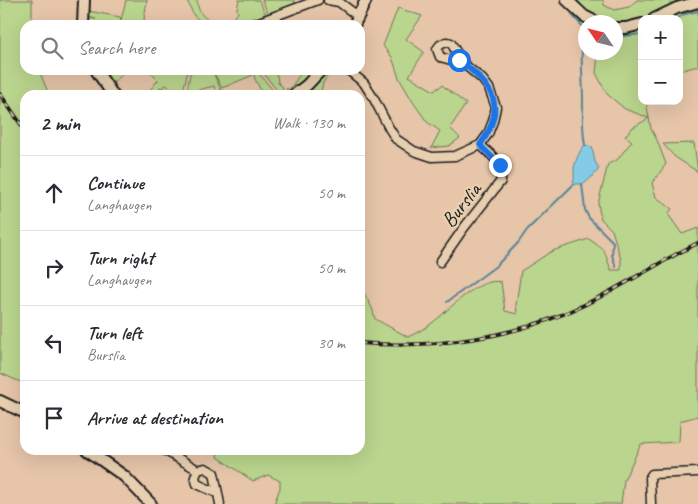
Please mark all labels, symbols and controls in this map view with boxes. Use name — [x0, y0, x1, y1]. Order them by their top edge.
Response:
north arrow — [578, 15, 623, 60]
map controls — [638, 15, 683, 105]
button: + — [638, 15, 683, 60]
search box — [20, 20, 365, 75]
icon: search — [38, 34, 66, 62]
text: Search here — [78, 36, 155, 60]
route start — [448, 49, 471, 72]
button: − — [638, 60, 683, 105]
text: 2 min — [40, 110, 80, 136]
text: Walk · 130 m — [273, 113, 345, 133]
route end — [489, 154, 512, 177]
text: Continue — [87, 171, 144, 195]
street label: Burslia — [436, 176, 488, 233]
icon: ahead — [40, 179, 68, 207]
text: 50 m — [318, 183, 345, 203]
text: Langhaugen — [87, 195, 151, 215]
text: Turn right — [87, 246, 154, 270]
icon: right — [40, 254, 68, 282]
text: 50 m — [318, 258, 345, 278]
text: Langhaugen — [87, 270, 151, 290]
text: Turn left — [87, 321, 142, 345]
icon: left — [40, 329, 68, 357]
text: 30 m — [318, 333, 345, 353]
text: Burslia — [87, 345, 125, 365]
icon: arrive — [40, 404, 68, 432]
text: Arrive at destination — [87, 406, 223, 430]

